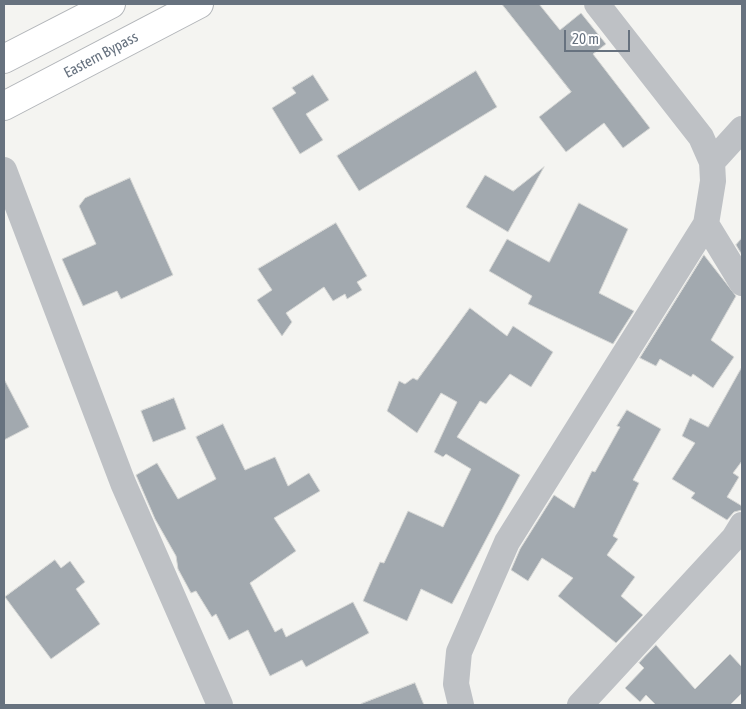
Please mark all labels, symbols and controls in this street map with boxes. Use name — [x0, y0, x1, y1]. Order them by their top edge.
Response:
scale bar — [566, 20, 632, 52]
street label: Eastern Bypass — [61, 28, 141, 82]
text: 20 m — [572, 30, 599, 47]

